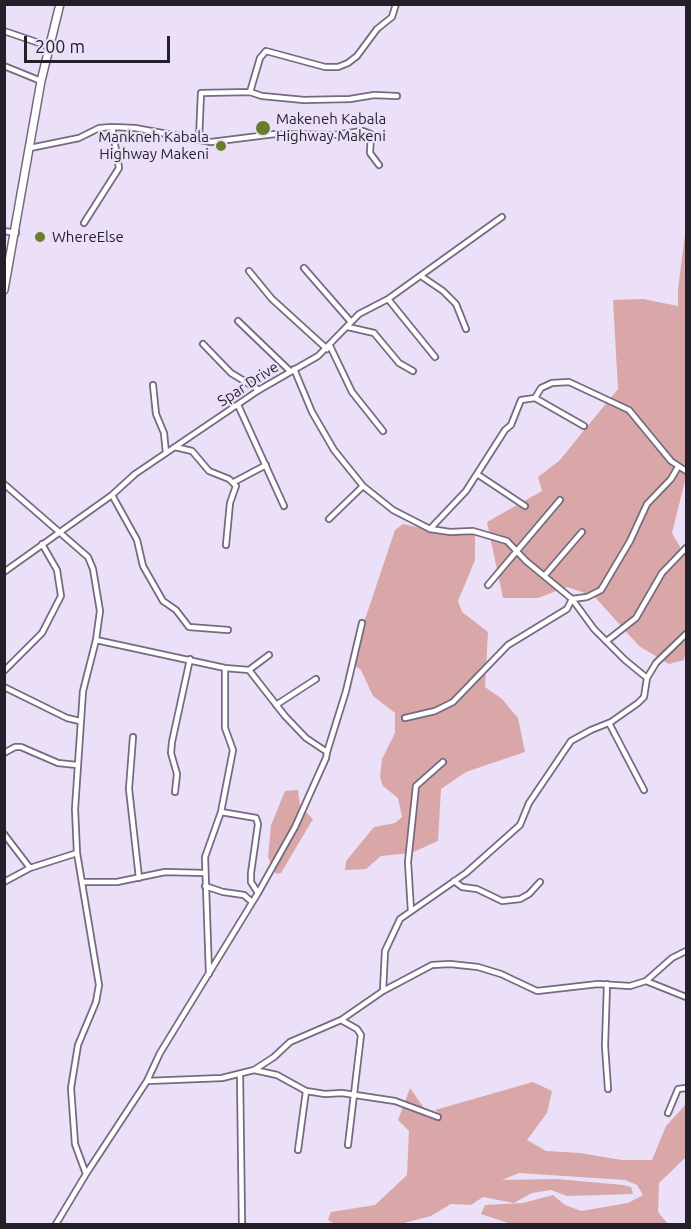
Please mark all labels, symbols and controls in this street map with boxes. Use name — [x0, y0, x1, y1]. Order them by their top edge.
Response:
scale bar — [27, 24, 172, 62]
text: 200 m — [35, 36, 85, 56]
place label: Makeneh Kabala Highway Makeni — [276, 110, 386, 145]
marker: Makeneh Kabala Highway Makeni — [254, 119, 272, 137]
place label: Mankneh Kabala Highway Makeni — [98, 128, 209, 163]
marker: Mankneh Kabala Highway Makeni — [214, 139, 228, 153]
place label: WhereElse — [52, 228, 124, 246]
marker: WhereElse — [33, 230, 47, 244]
street label: Spar Drive — [214, 358, 282, 410]

